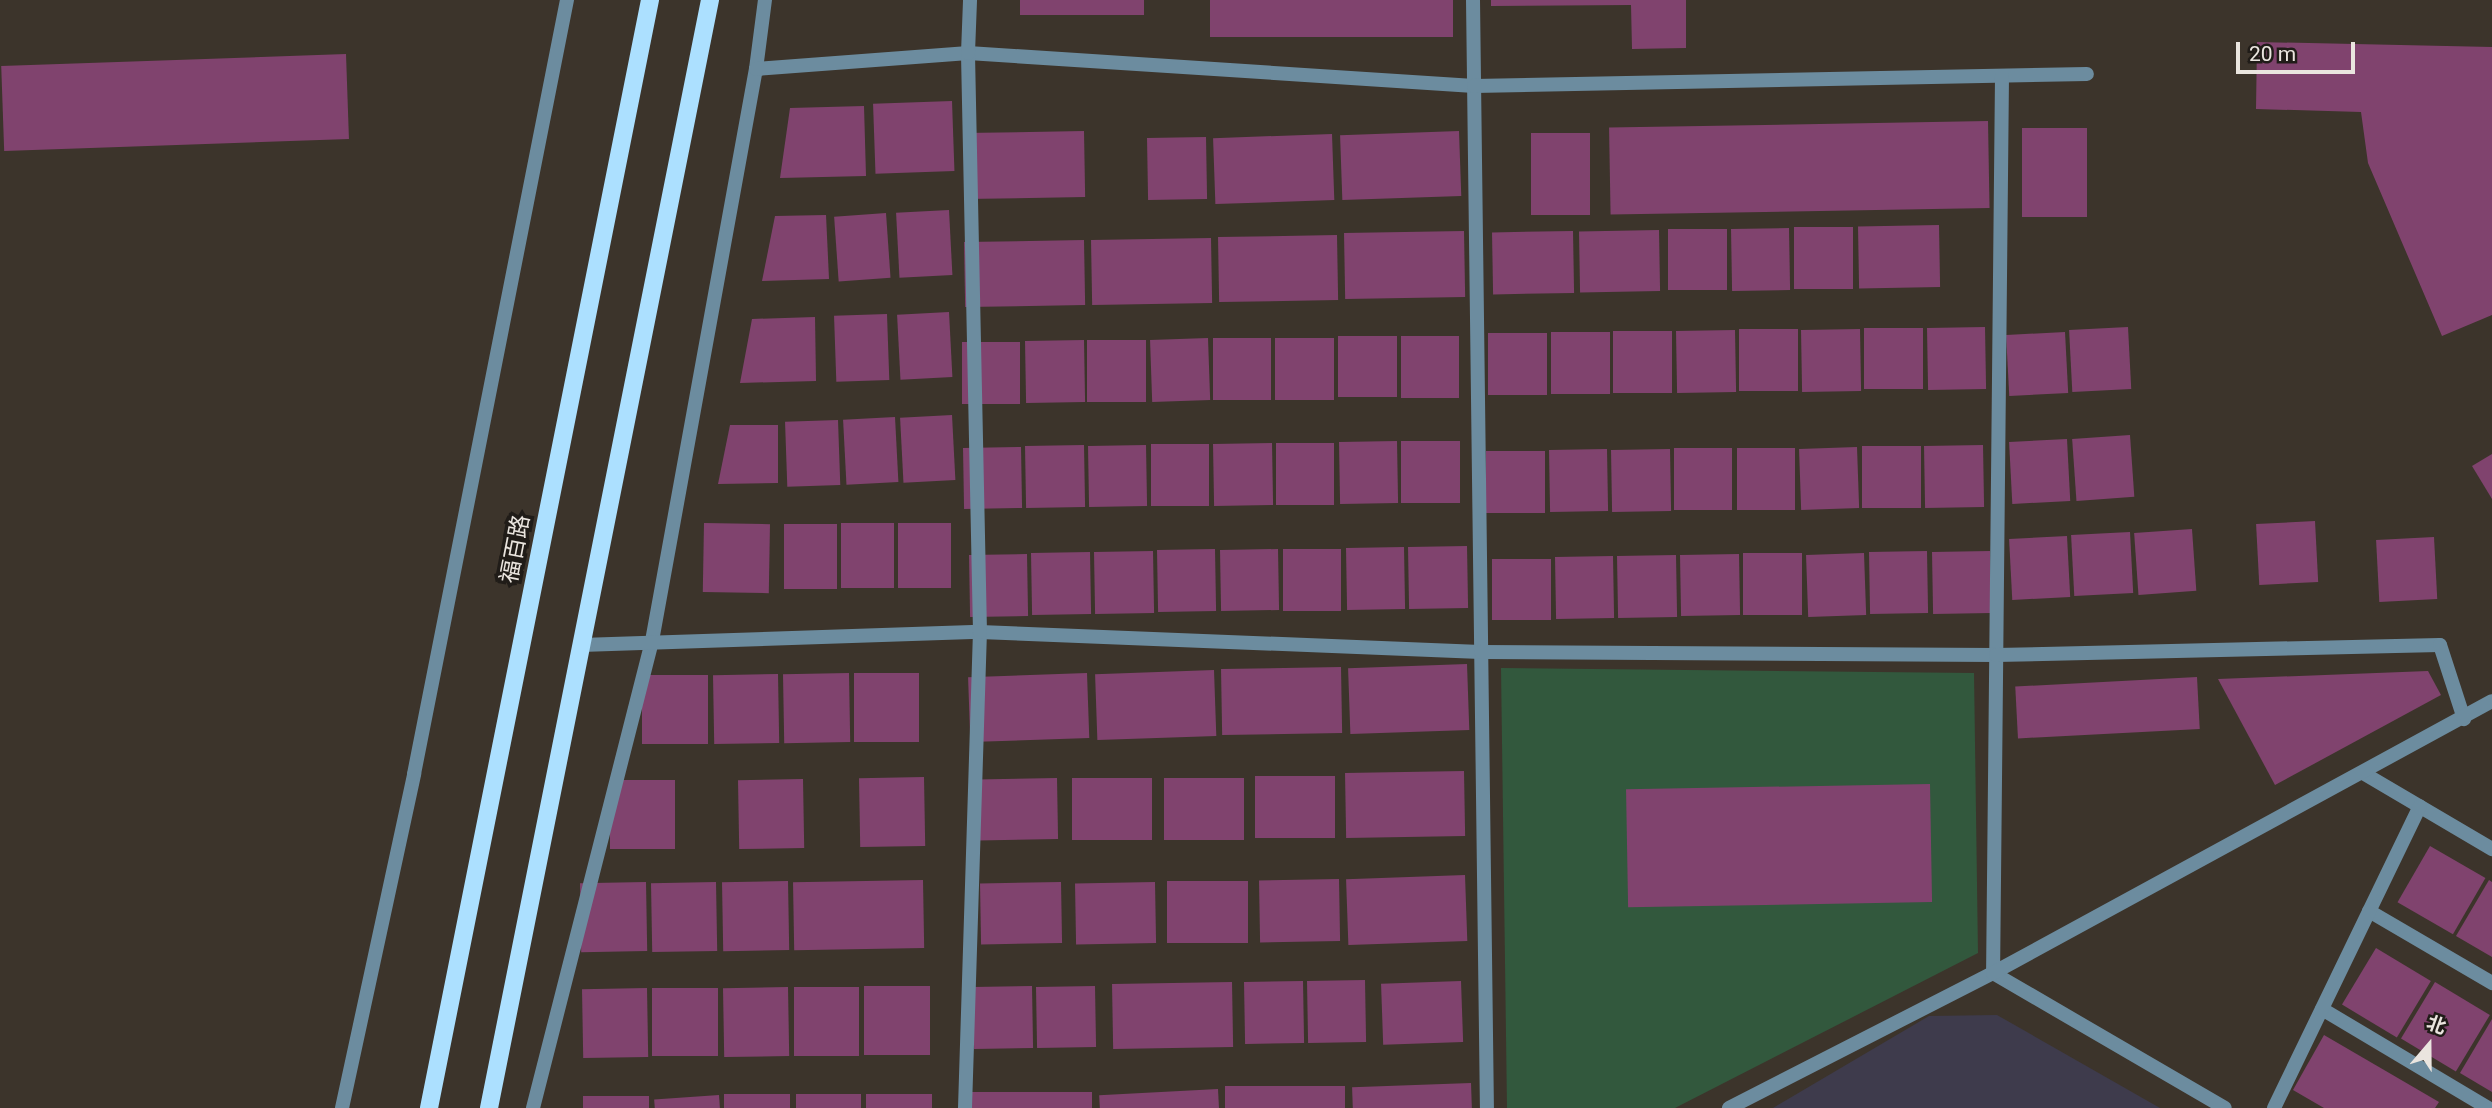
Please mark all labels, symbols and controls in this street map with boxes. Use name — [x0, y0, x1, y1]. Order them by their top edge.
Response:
scale bar — [2240, 28, 2359, 72]
text: 20 m — [2249, 42, 2296, 66]
street label: 福百路 — [496, 513, 536, 585]
north arrow — [2394, 1010, 2464, 1080]
text: 北 — [2423, 1011, 2449, 1039]

